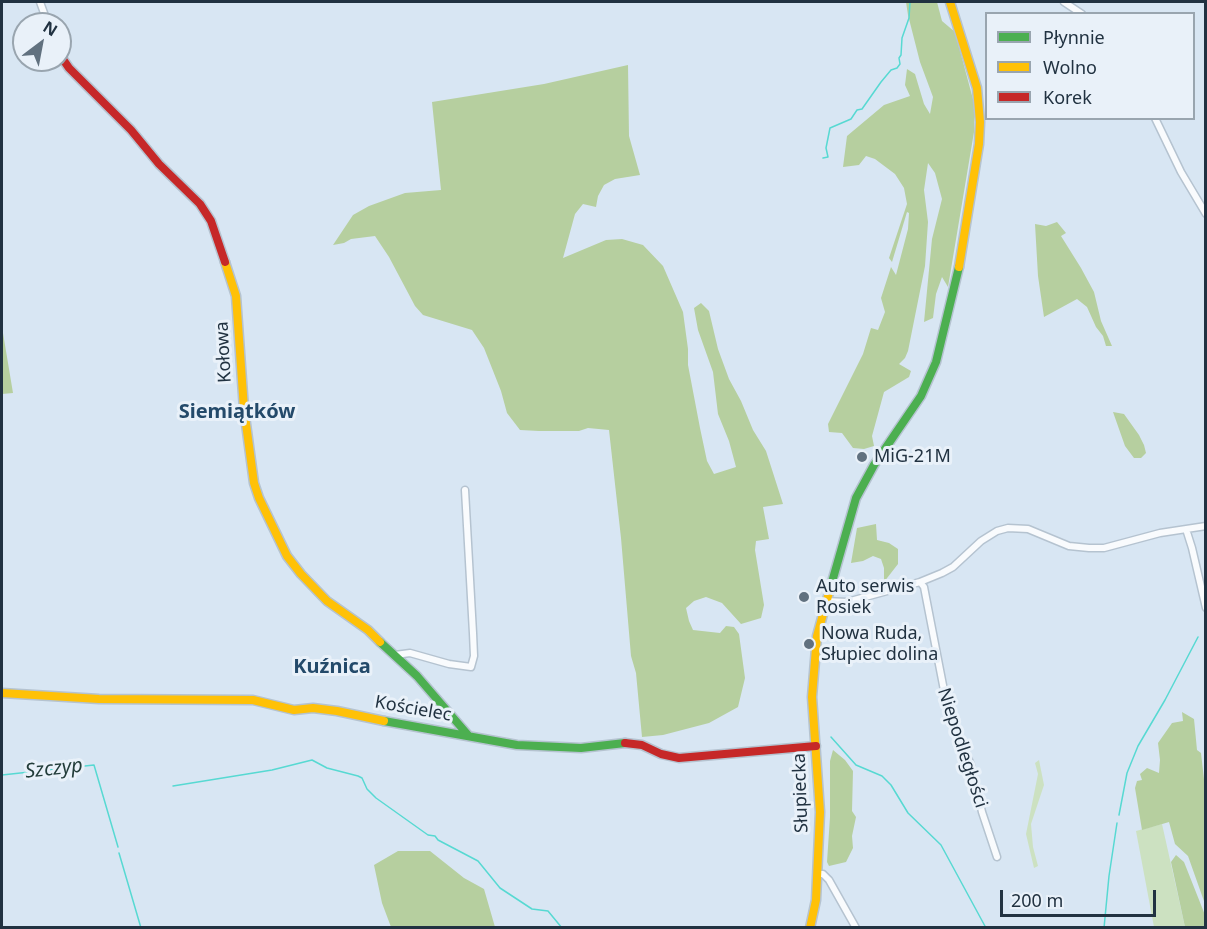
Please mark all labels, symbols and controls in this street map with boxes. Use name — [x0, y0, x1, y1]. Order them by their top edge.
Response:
north arrow — [12, 12, 72, 72]
legend — [985, 12, 1195, 120]
text: N — [39, 16, 62, 41]
text: Płynnie — [1043, 25, 1105, 49]
text: Wolno — [1043, 55, 1097, 79]
text: Korek — [1043, 85, 1092, 109]
street label: Kołowa — [212, 321, 236, 383]
district label: Siemiątków — [179, 400, 295, 424]
place label: MiG-21M — [874, 446, 951, 468]
marker: MiG-21M — [855, 450, 869, 464]
place label: Auto serwis Rosiek — [816, 576, 914, 618]
marker: Auto serwis Rosiek — [797, 590, 811, 604]
place label: Nowa Ruda, Słupiec dolina — [821, 623, 938, 666]
marker: Nowa Ruda, Słupiec dolina — [802, 637, 816, 651]
district label: Kuźnica — [293, 655, 371, 679]
street label: Niepodległości — [932, 685, 992, 811]
street label: Kościelec — [373, 692, 453, 726]
street label: Słupiecka — [789, 753, 813, 833]
water label: Szczyp — [24, 754, 84, 784]
scale bar — [1003, 878, 1159, 916]
text: 200 m — [1011, 888, 1063, 912]

